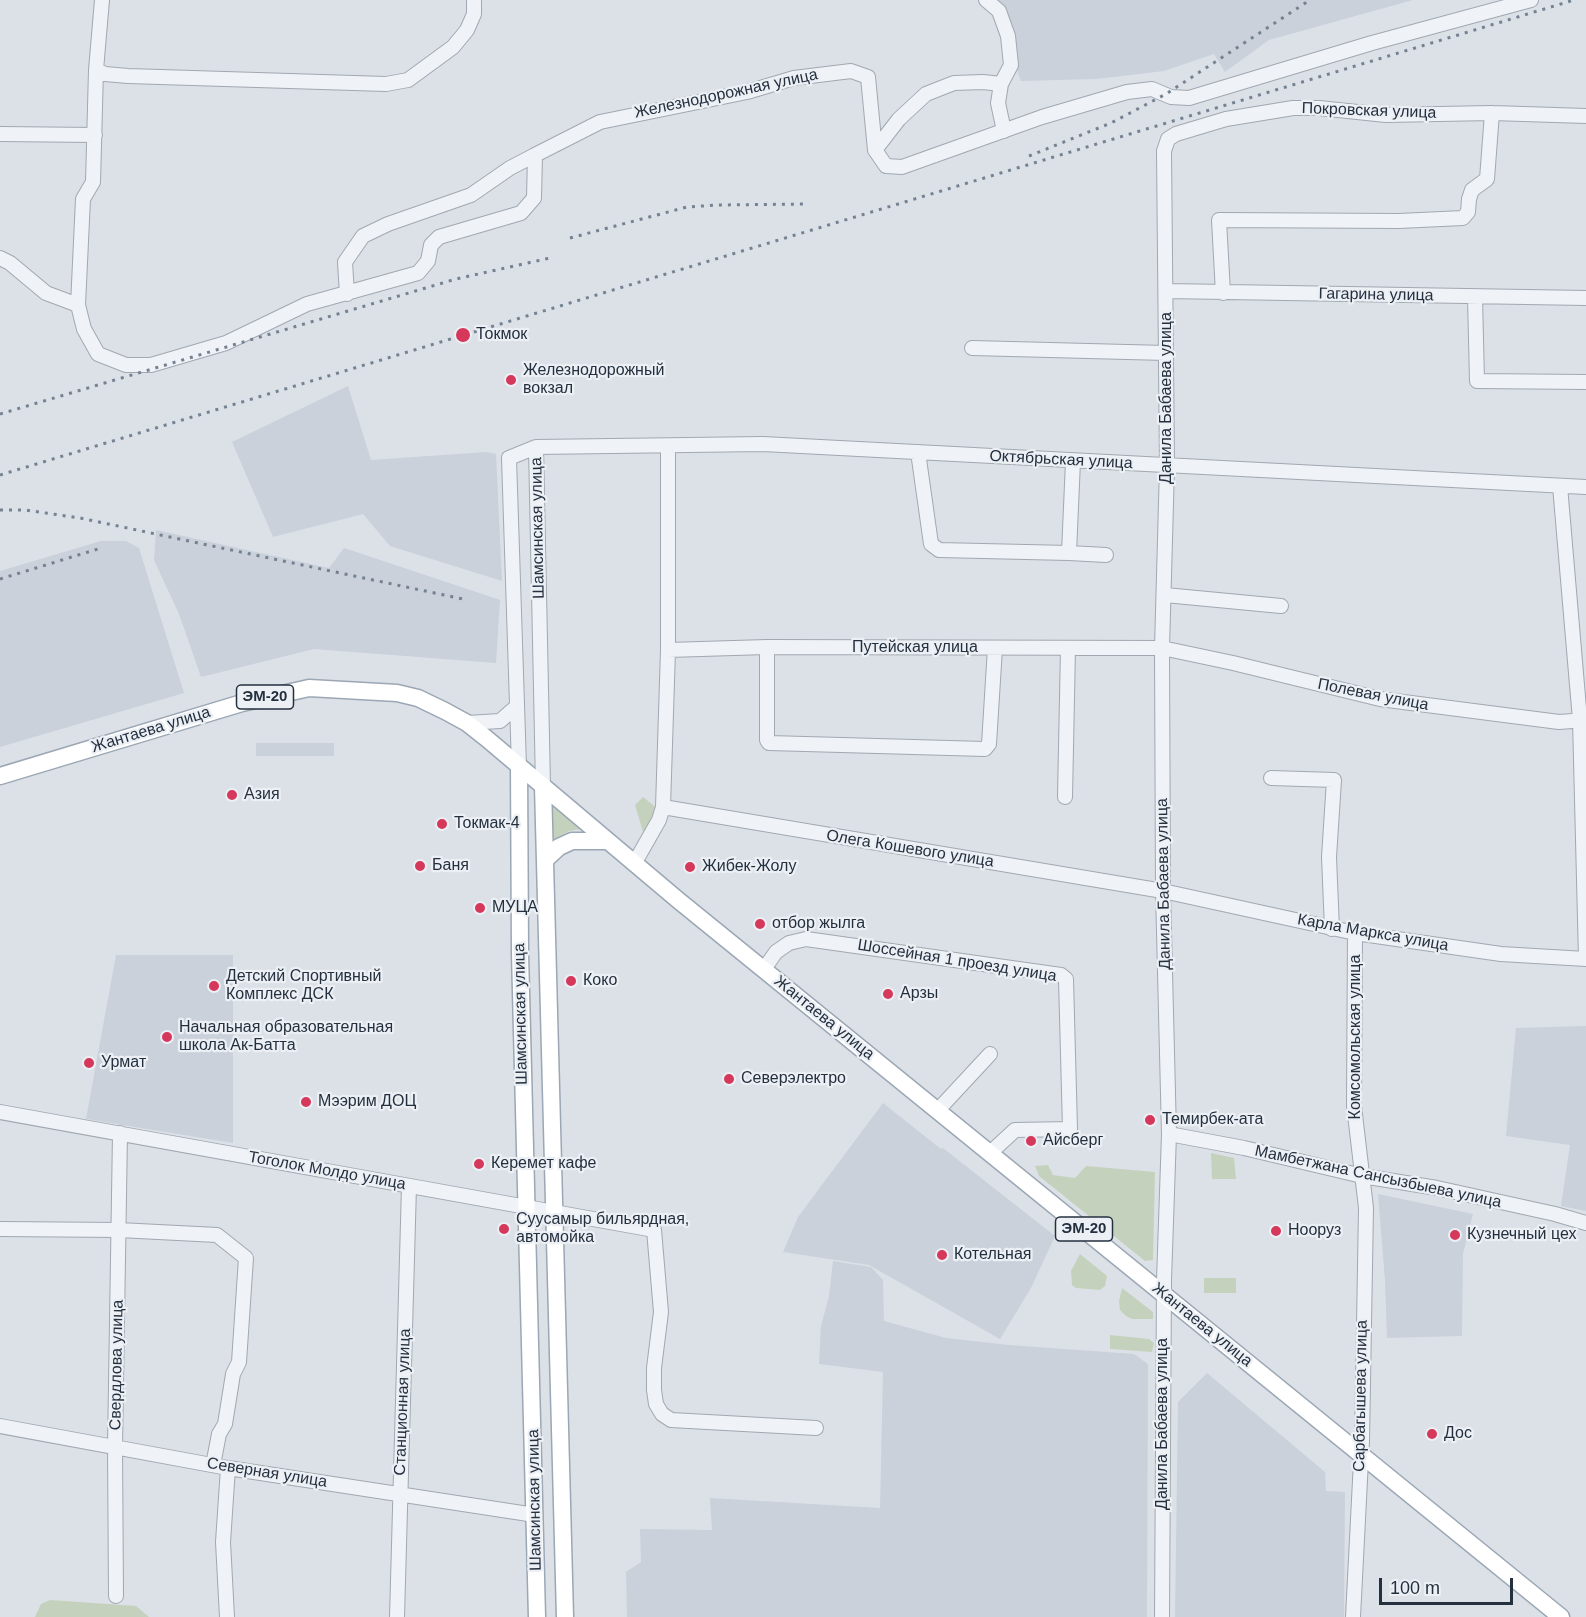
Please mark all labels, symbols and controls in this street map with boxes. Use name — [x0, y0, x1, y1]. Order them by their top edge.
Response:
street label: Железнодорожная улица — [633, 65, 819, 123]
street label: Покровская улица — [1301, 99, 1437, 123]
street label: Гагарина улица — [1318, 284, 1434, 306]
street label: Данила Бабаева улица — [1157, 312, 1177, 484]
place label: Токмок — [476, 325, 527, 345]
marker: Токмок — [454, 326, 472, 344]
place label: Железнодорожный вокзал — [523, 361, 664, 399]
marker: Железнодорожный вокзал — [504, 373, 518, 387]
street label: Октябрьская улица — [989, 447, 1133, 473]
street label: Шамсинская улица — [527, 457, 549, 599]
street label: Путейская улица — [852, 638, 978, 658]
street label: Полевая улица — [1316, 675, 1430, 715]
road number: ЭМ-20 — [236, 685, 294, 709]
street label: Жантаева улица — [89, 703, 213, 757]
place label: Азия — [244, 785, 280, 805]
marker: Азия — [225, 788, 239, 802]
street label: Данила Бабаева улица — [1153, 798, 1175, 970]
place label: Токмак-4 — [454, 814, 520, 834]
marker: Токмак-4 — [435, 817, 449, 831]
street label: Олега Кошевого улица — [825, 826, 995, 872]
place label: Баня — [432, 856, 469, 876]
place label: Жибек-Жолу — [702, 857, 796, 877]
marker: Баня — [413, 859, 427, 873]
marker: Жибек-Жолу — [683, 860, 697, 874]
place label: МУЦА — [492, 898, 538, 918]
marker: МУЦА — [473, 901, 487, 915]
street label: Карла Маркса улица — [1296, 910, 1450, 956]
place label: отбор жылга — [772, 914, 865, 934]
marker: отбор жылга — [753, 917, 767, 931]
street label: Шоссейная 1 проезд улица — [856, 936, 1058, 986]
street label: Шамсинская улица — [510, 943, 532, 1085]
street label: Комсомольская улица — [1346, 955, 1366, 1119]
place label: Детский Спортивный Комплекс ДСК — [226, 967, 381, 1005]
place label: Коко — [583, 971, 617, 991]
street label: Жантаева улица — [770, 972, 878, 1064]
marker: Коко — [564, 974, 578, 988]
marker: Детский Спортивный Комплекс ДСК — [207, 979, 221, 993]
place label: Арзы — [900, 984, 938, 1004]
marker: Арзы — [881, 987, 895, 1001]
place label: Начальная образовательная школа Ак-Батта — [179, 1018, 393, 1056]
marker: Начальная образовательная школа Ак-Батта — [160, 1030, 174, 1044]
place label: Урмат — [101, 1053, 146, 1073]
marker: Урмат — [82, 1056, 96, 1070]
place label: Северэлектро — [741, 1069, 846, 1089]
marker: Северэлектро — [722, 1072, 736, 1086]
place label: Мээрим ДОЦ — [318, 1092, 416, 1112]
marker: Мээрим ДОЦ — [299, 1095, 313, 1109]
place label: Темирбек-ата — [1162, 1110, 1263, 1130]
marker: Темирбек-ата — [1143, 1113, 1157, 1127]
place label: Айсберг — [1043, 1131, 1103, 1151]
marker: Айсберг — [1024, 1134, 1038, 1148]
street label: Мамбетжана Сансызбыева улица — [1253, 1141, 1503, 1213]
street label: Тоголок Молдо улица — [247, 1148, 407, 1194]
place label: Керемет кафе — [491, 1154, 596, 1174]
marker: Керемет кафе — [472, 1157, 486, 1171]
place label: Суусамыр бильярдная, автомойка — [516, 1210, 689, 1248]
road number: ЭМ-20 — [1056, 1217, 1112, 1241]
place label: Нооруз — [1288, 1221, 1341, 1241]
marker: Суусамыр бильярдная, автомойка — [497, 1222, 511, 1236]
marker: Нооруз — [1269, 1224, 1283, 1238]
place label: Кузнечный цех — [1467, 1225, 1576, 1245]
marker: Кузнечный цех — [1448, 1228, 1462, 1242]
place label: Котельная — [954, 1245, 1031, 1265]
marker: Котельная — [935, 1248, 949, 1262]
street label: Жантаева улица — [1148, 1279, 1256, 1371]
street label: Свердлова улица — [106, 1299, 128, 1431]
street label: Сарбагышева улица — [1350, 1320, 1372, 1472]
street label: Станционная улица — [391, 1328, 415, 1476]
street label: Данила Бабаева улица — [1153, 1338, 1173, 1510]
place label: Дос — [1444, 1424, 1472, 1444]
marker: Дос — [1425, 1427, 1439, 1441]
street label: Шамсинская улица — [524, 1429, 546, 1571]
street label: Северная улица — [206, 1454, 328, 1492]
scale bar — [1382, 1566, 1516, 1604]
text: 100 m — [1390, 1578, 1440, 1598]

